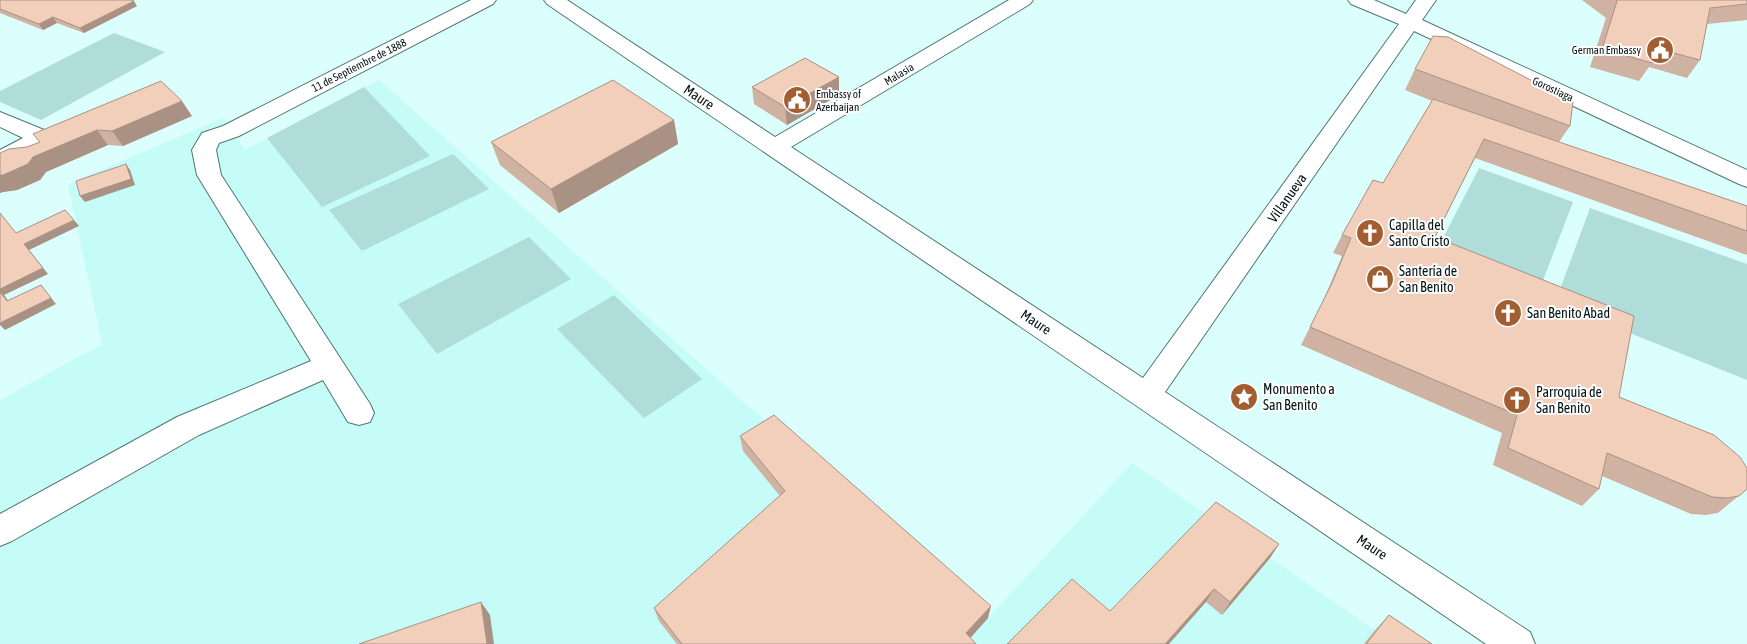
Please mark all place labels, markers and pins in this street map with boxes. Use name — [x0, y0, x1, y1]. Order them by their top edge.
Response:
public building icon: German Embassy — [1645, 35, 1675, 65]
place label: German Embassy — [1572, 44, 1641, 56]
public building icon: Embassy of Azerbaijan — [782, 85, 812, 115]
place label: Embassy of Azerbaijan — [816, 88, 861, 113]
place label: Capilla del Santo Cristo — [1389, 217, 1450, 249]
church icon: Capilla del Santo Cristo — [1355, 218, 1385, 248]
place label: Santería de San Benito — [1399, 263, 1457, 295]
shop icon: Santería de San Benito — [1365, 264, 1395, 294]
church icon: San Benito Abad — [1493, 298, 1523, 328]
place label: San Benito Abad — [1527, 305, 1610, 321]
place label: Monumento a San Benito — [1263, 381, 1335, 413]
place icon: Monumento a San Benito — [1229, 382, 1259, 412]
place label: Parroquia de San Benito — [1536, 384, 1602, 416]
church icon: Parroquia de San Benito — [1502, 385, 1532, 415]

